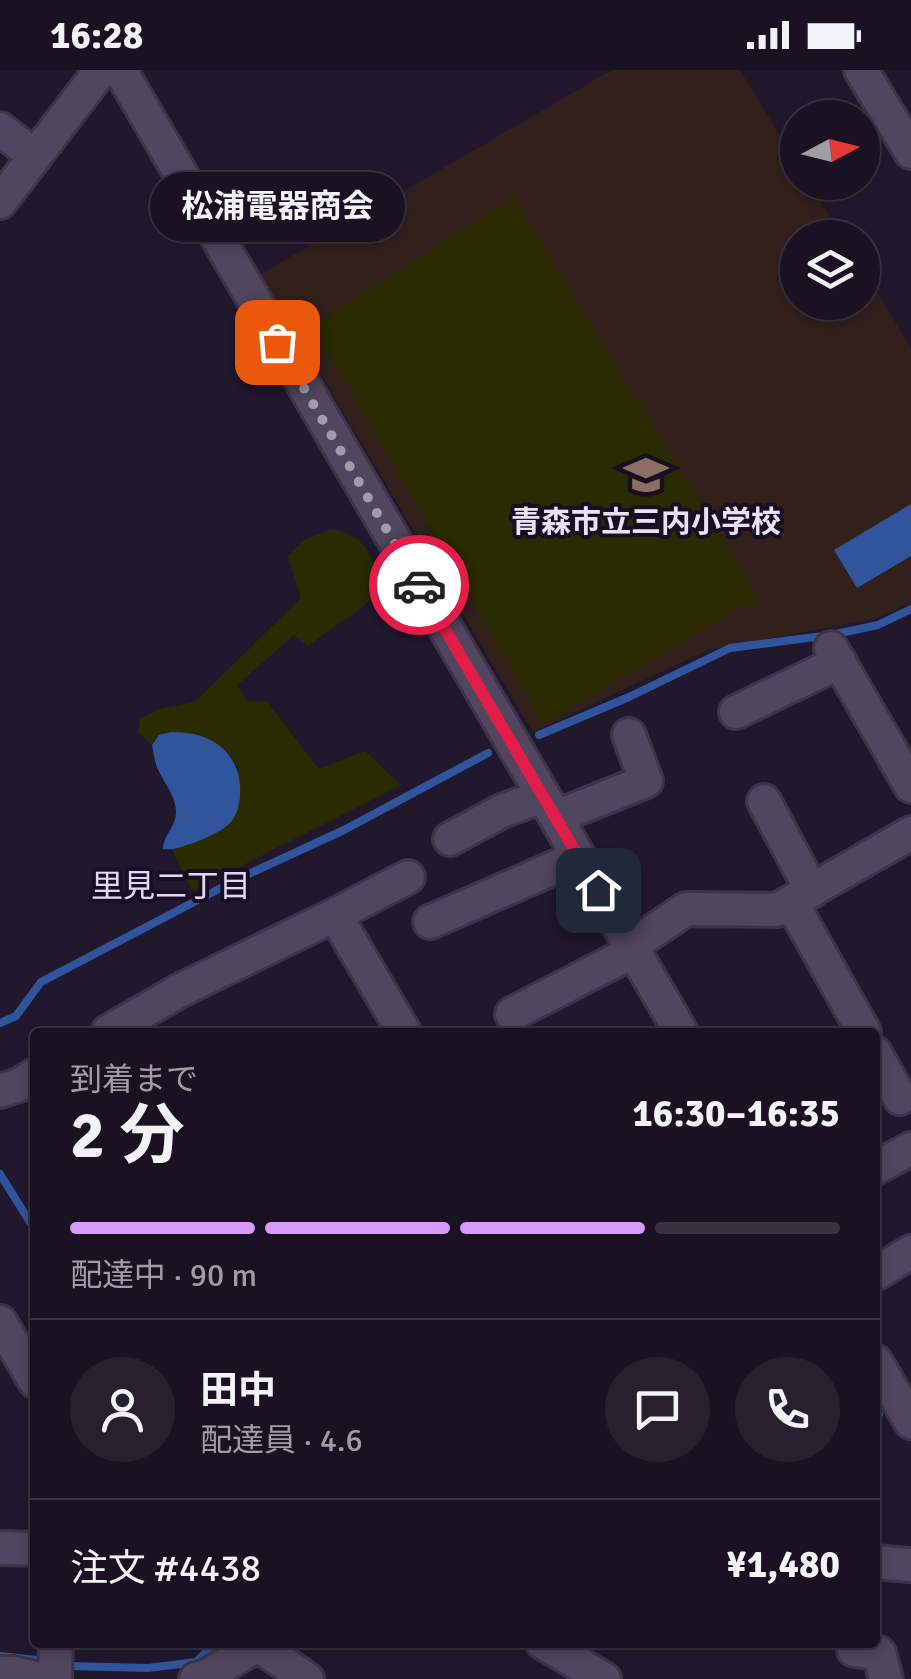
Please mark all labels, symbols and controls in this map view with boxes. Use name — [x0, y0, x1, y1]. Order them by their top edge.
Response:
text: 16:28 — [50, 12, 143, 59]
north arrow — [780, 100, 880, 200]
map controls — [780, 100, 880, 320]
callout: 松浦電器商会 — [150, 172, 404, 242]
text: 松浦電器商会 — [181, 187, 374, 226]
button: layers — [780, 220, 880, 320]
pin — [235, 300, 320, 385]
icon: bag — [250, 315, 305, 370]
school or university icon: 青森市立三内小学校 — [622, 451, 670, 499]
place label: 青森市立三内小学校 — [511, 504, 781, 541]
courier — [369, 535, 469, 635]
icon: car — [392, 558, 447, 613]
pin — [556, 848, 641, 933]
icon: home — [571, 863, 626, 918]
district label: 里見二丁目 — [91, 867, 251, 906]
text: 到着まで — [70, 1060, 198, 1099]
text: 16:30–16:35 — [632, 1090, 840, 1137]
text: 2 分 — [70, 1096, 184, 1176]
text: 配達中 · 90 m — [70, 1256, 257, 1295]
button: person — [70, 1357, 175, 1462]
button: chat — [605, 1357, 710, 1462]
button: phone — [735, 1357, 840, 1462]
text: 田中 — [200, 1367, 276, 1414]
text: 配達員 · 4.6 — [200, 1421, 363, 1460]
text: ¥1,480 — [726, 1541, 840, 1588]
text: 注文 #4438 — [70, 1545, 261, 1592]

